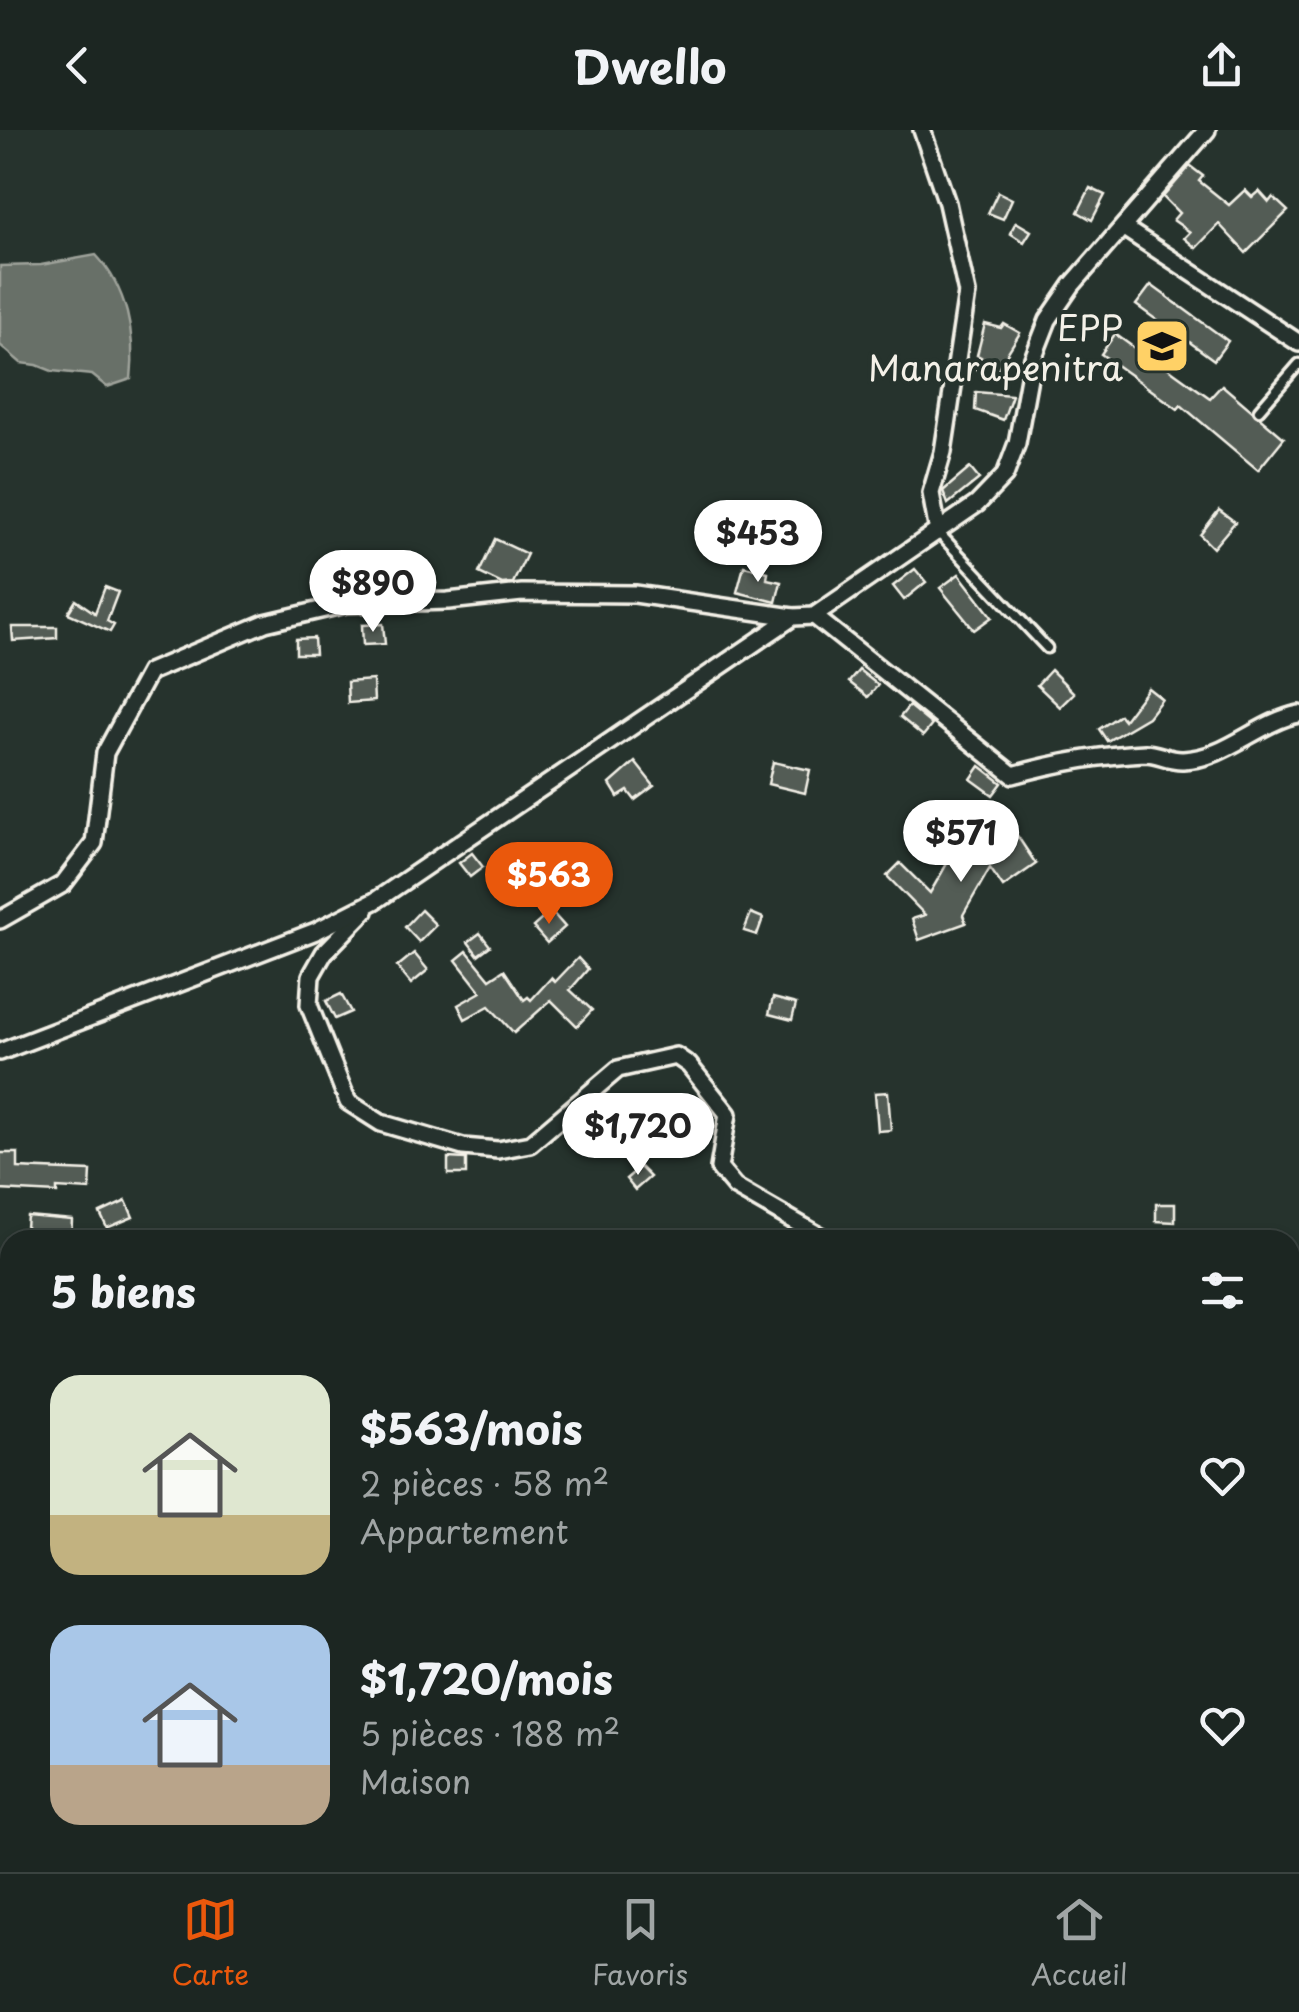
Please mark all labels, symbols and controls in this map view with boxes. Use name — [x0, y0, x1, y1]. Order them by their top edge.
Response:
text: Dwello — [573, 31, 726, 99]
icon: back — [50, 38, 105, 93]
icon: share — [1194, 38, 1249, 93]
place label: EPP Manarapenitra — [868, 300, 1124, 393]
school or university icon: EPP Manarapenitra — [1132, 316, 1192, 376]
pin: $453 — [699, 500, 817, 585]
text: $453 — [716, 508, 800, 556]
pin: $890 — [314, 550, 432, 635]
text: $890 — [331, 558, 415, 606]
pin: $571 — [902, 800, 1020, 885]
text: $571 — [925, 808, 997, 856]
pin: $563 — [490, 842, 608, 927]
text: $563 — [507, 850, 591, 898]
pin: $1,720 — [557, 1093, 719, 1178]
text: $1,720 — [584, 1101, 692, 1149]
text: 5 biens — [50, 1259, 196, 1322]
icon: filters — [1195, 1263, 1250, 1318]
text: $563/mois — [360, 1396, 583, 1459]
icon: home — [130, 1415, 250, 1535]
icon: heart — [1195, 1448, 1250, 1503]
text: 2 pièces · 58 m² — [360, 1459, 609, 1507]
text: Appartement — [360, 1507, 569, 1555]
text: $1,720/mois — [360, 1646, 613, 1709]
icon: home — [130, 1665, 250, 1785]
icon: heart — [1195, 1698, 1250, 1753]
text: 5 pièces · 188 m² — [360, 1709, 620, 1757]
text: Maison — [360, 1757, 471, 1805]
tab: Carte — [171, 1892, 249, 1995]
tab: Favoris — [592, 1892, 688, 1995]
tab: Accueil — [1031, 1892, 1128, 1995]

